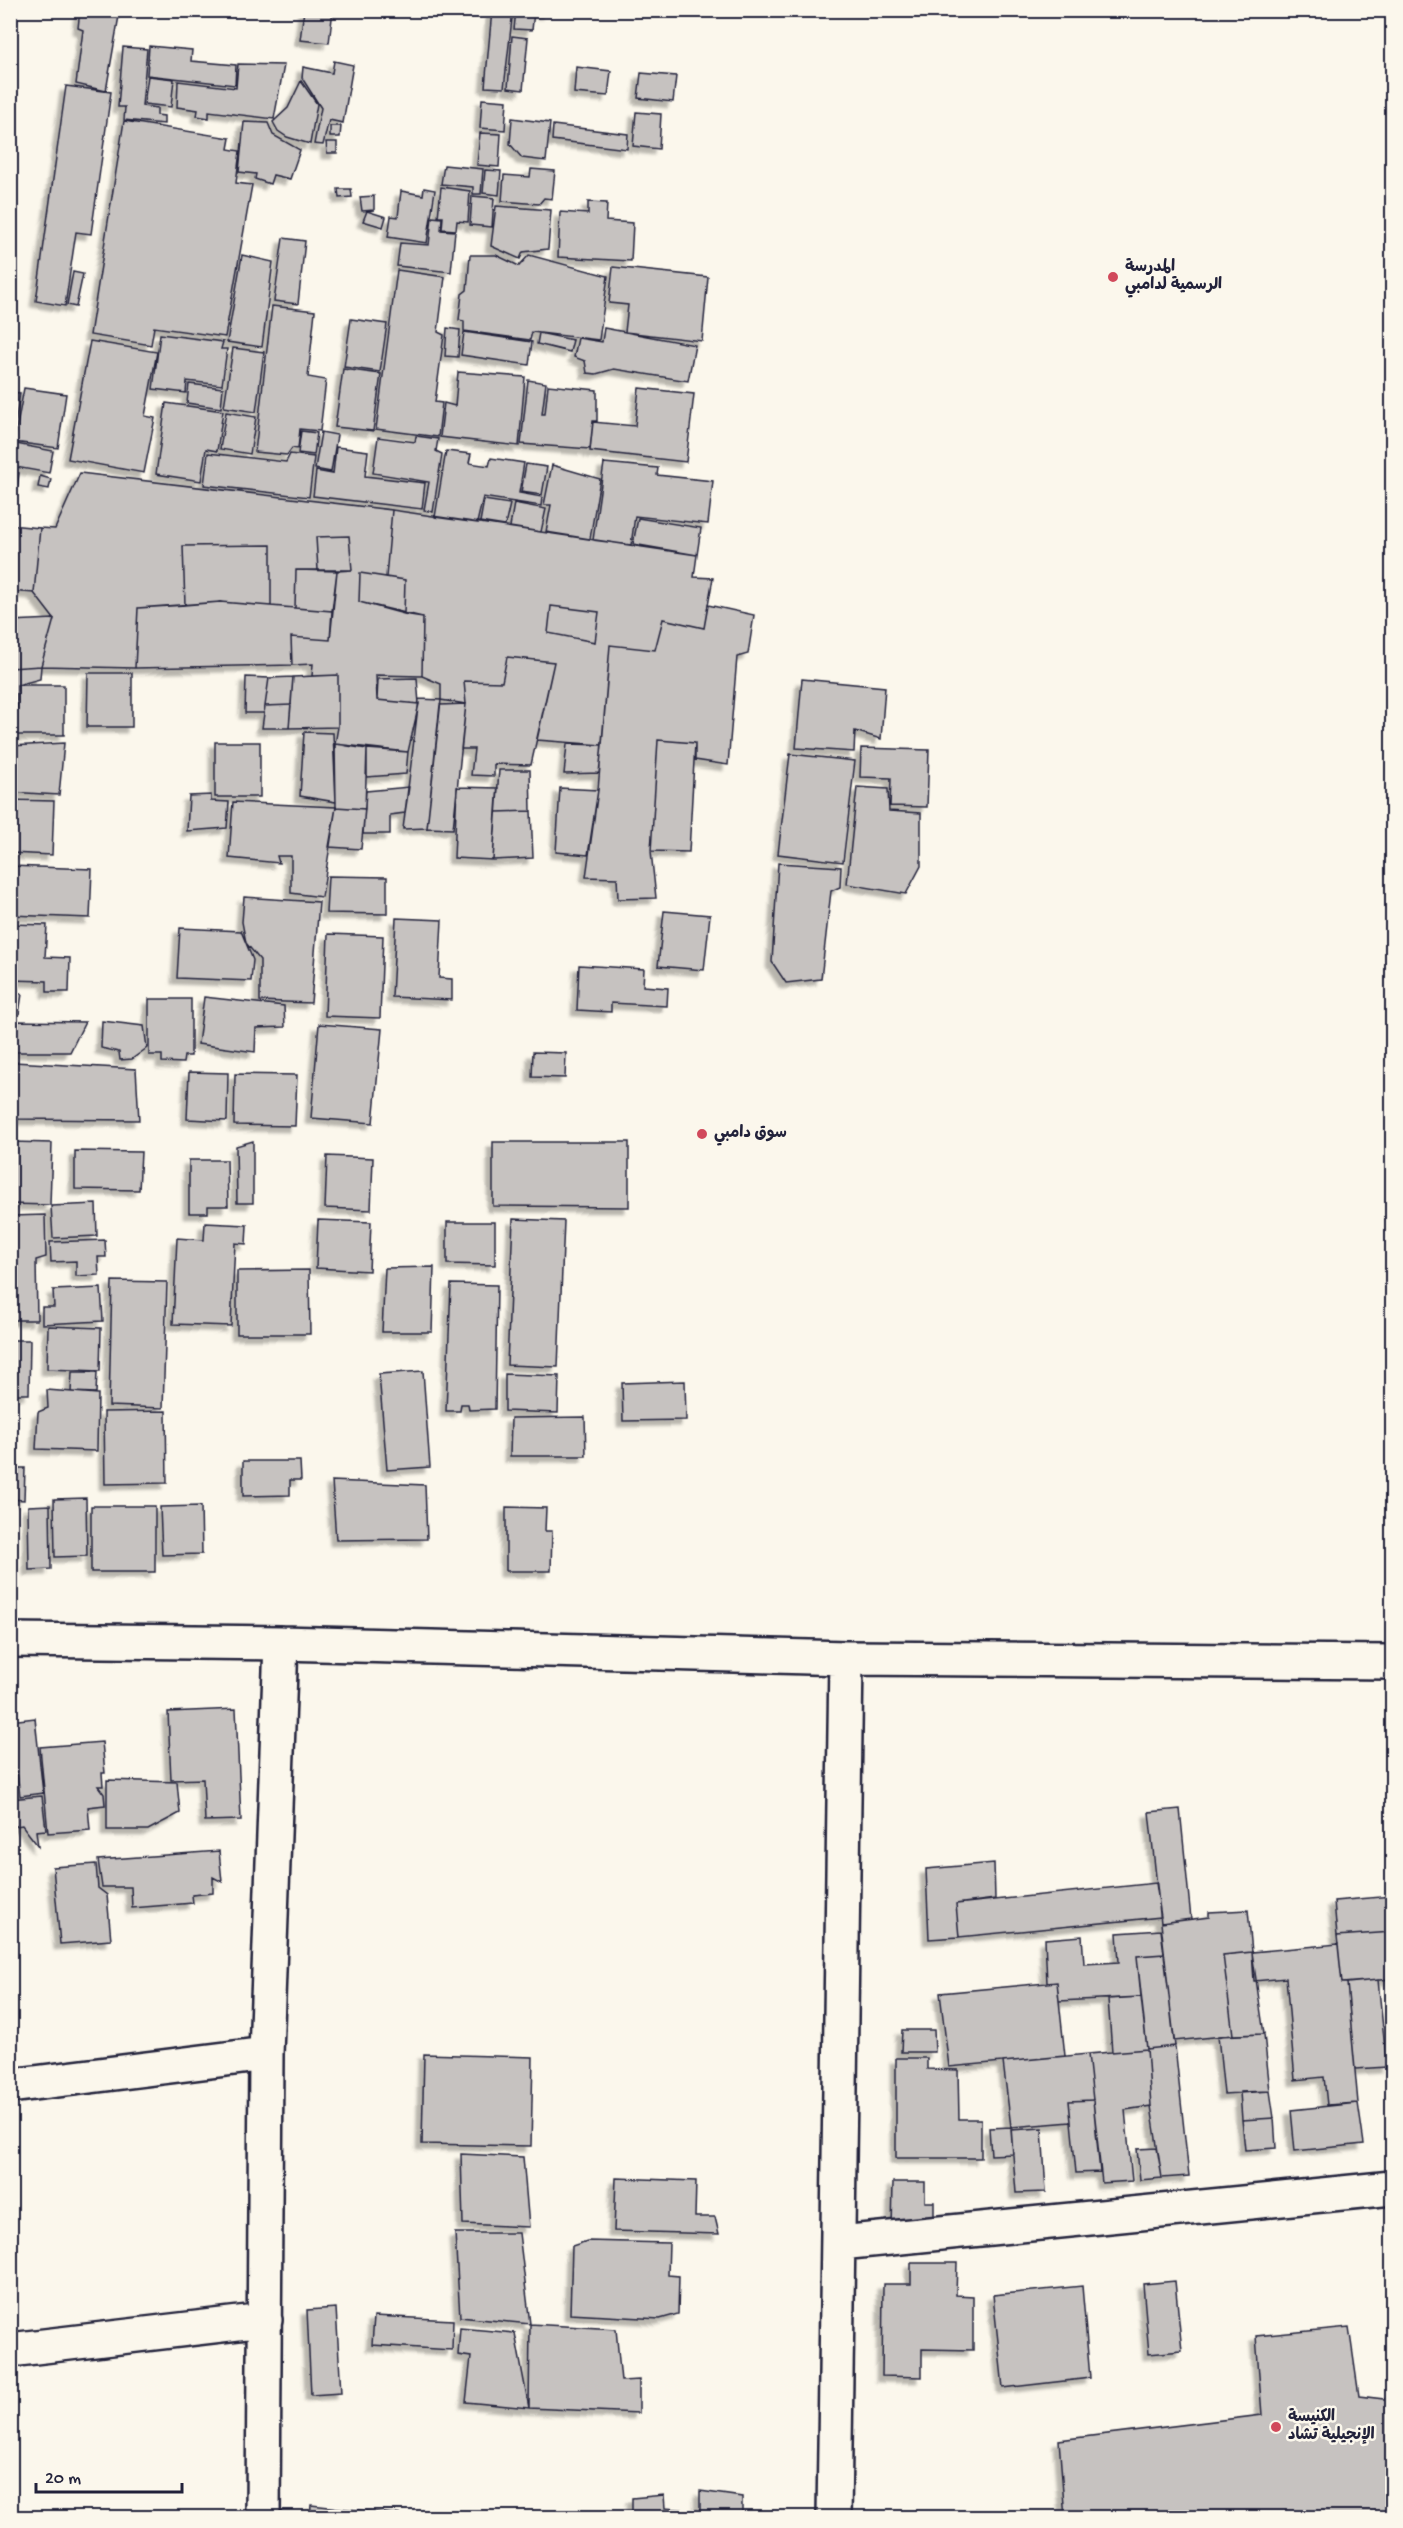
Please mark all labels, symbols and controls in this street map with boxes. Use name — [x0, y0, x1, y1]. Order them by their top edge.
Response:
place label: المدرسة الرسمية لدامبي — [1125, 258, 1222, 298]
marker: المدرسة الرسمية لدامبي — [1106, 270, 1120, 284]
place label: سوق دامبي — [714, 1124, 787, 1146]
marker: سوق دامبي — [695, 1127, 709, 1141]
place label: الكنيسة الإنجيلية تشاد — [1288, 2408, 1375, 2446]
marker: الكنيسة الإنجيلية تشاد — [1269, 2420, 1283, 2434]
scale bar — [36, 2456, 182, 2494]
text: 20 m — [45, 2469, 81, 2490]

